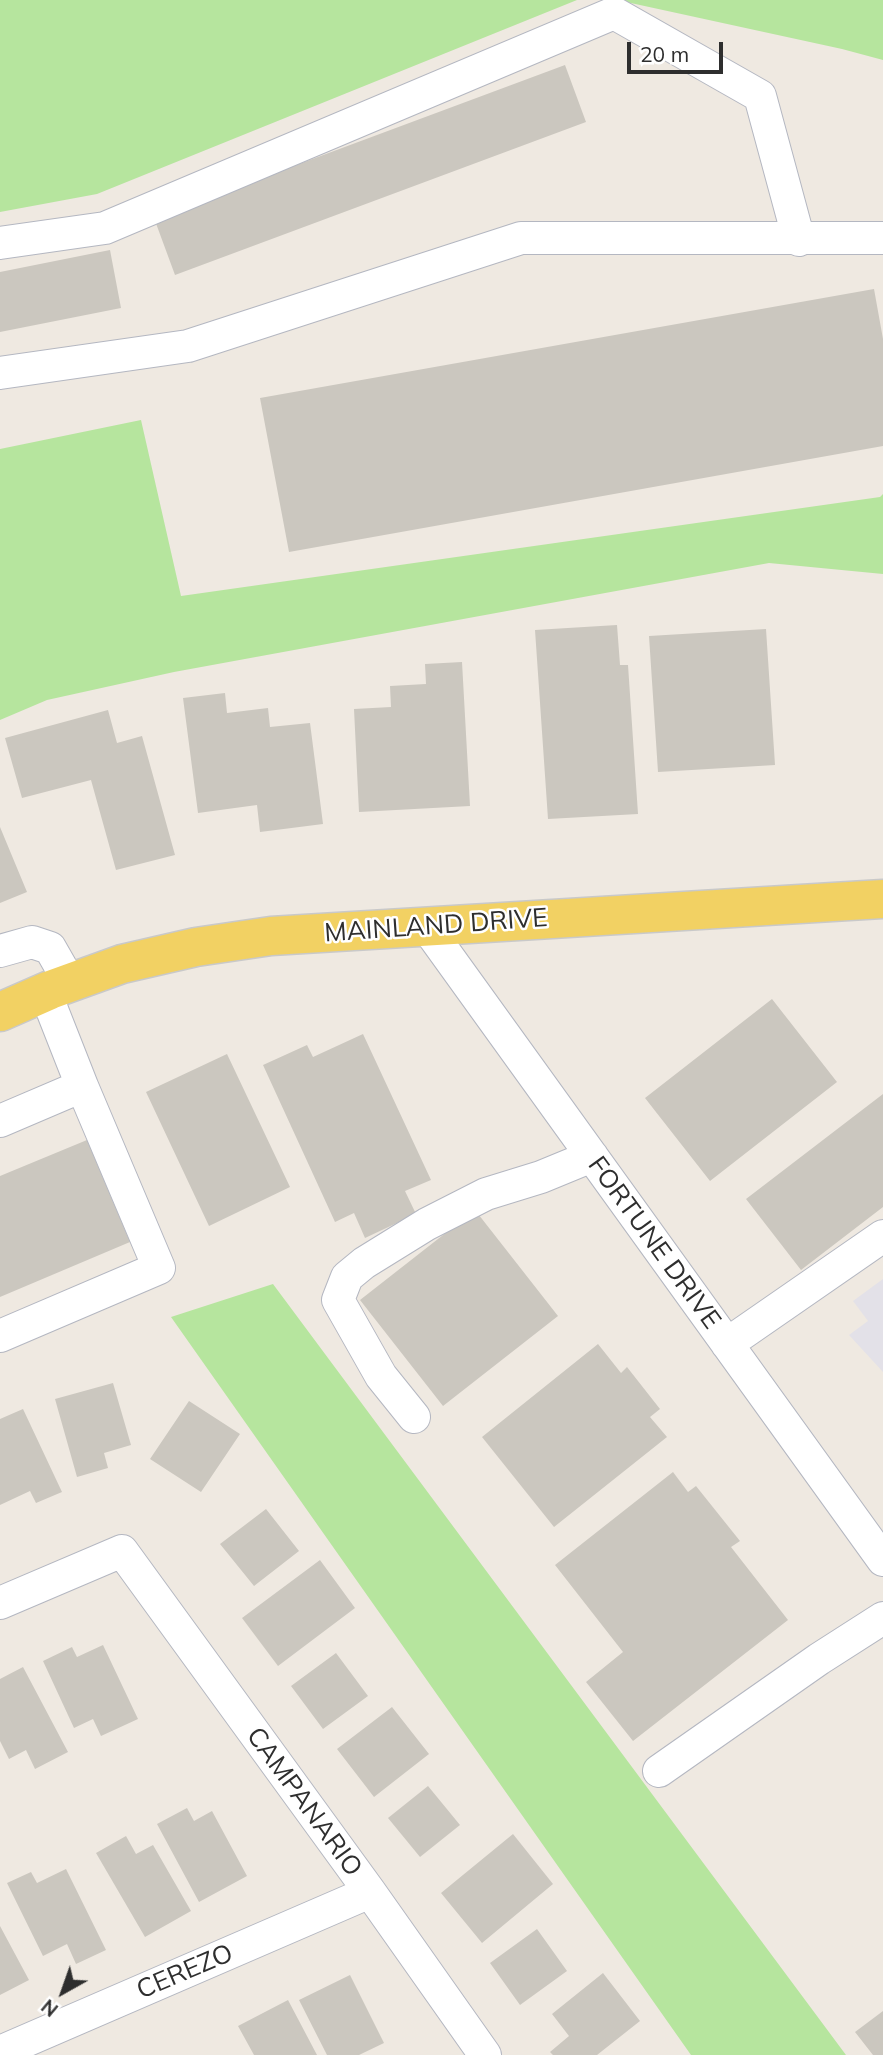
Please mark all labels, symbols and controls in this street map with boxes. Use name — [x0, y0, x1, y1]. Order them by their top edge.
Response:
scale bar — [631, 28, 727, 72]
text: 20 m — [640, 41, 689, 67]
street label: MAINLAND DRIVE — [323, 903, 549, 949]
street label: FORTUNE DRIVE — [581, 1151, 727, 1335]
street label: CAMPANARIO — [240, 1722, 368, 1882]
street label: CEREZO — [132, 1938, 238, 2006]
north arrow — [28, 1957, 98, 2027]
text: N — [36, 1994, 63, 2022]

